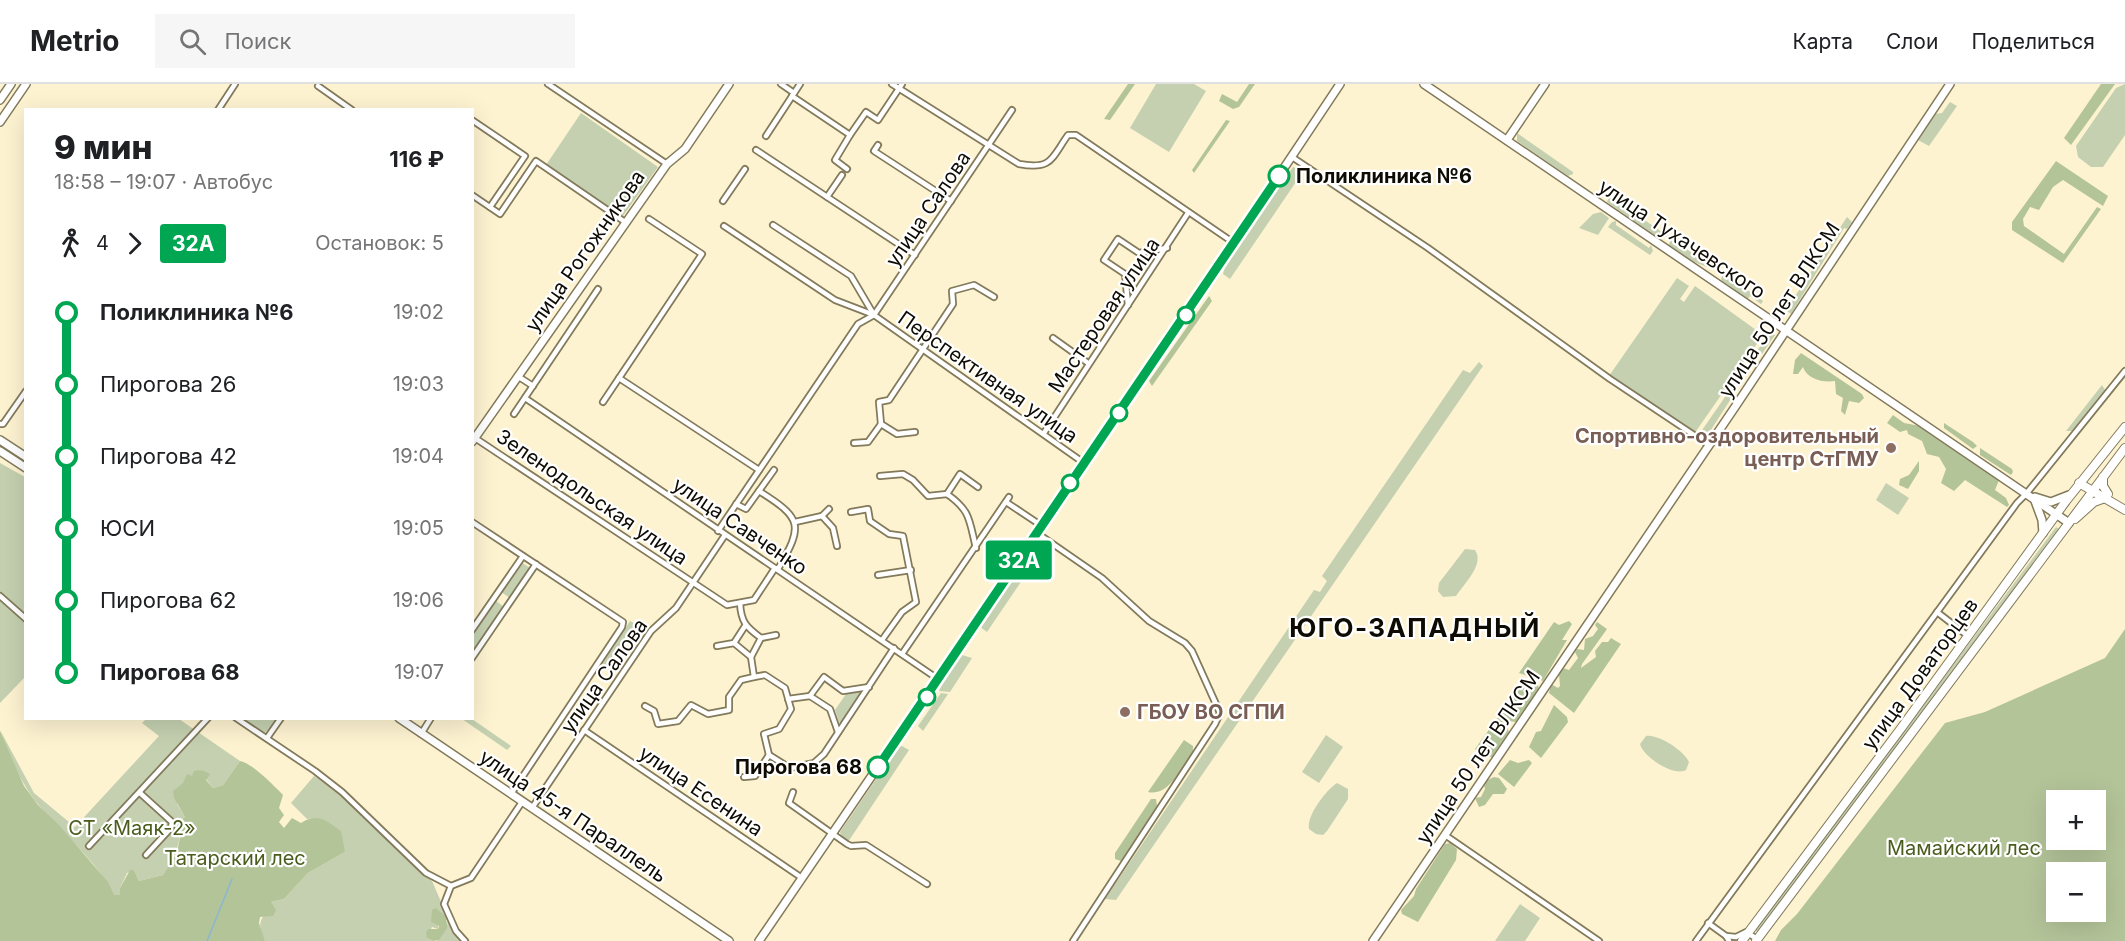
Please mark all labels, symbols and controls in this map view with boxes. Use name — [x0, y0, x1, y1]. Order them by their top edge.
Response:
search box — [155, 14, 575, 68]
text: Metrio — [30, 24, 119, 58]
icon: search — [176, 25, 209, 58]
text: Поиск — [224, 28, 291, 54]
text: Карта — [1793, 29, 1853, 54]
text: Слои — [1886, 29, 1938, 54]
text: Поделиться — [1971, 29, 2095, 54]
text: 9 мин — [54, 127, 152, 167]
text: 116 ₽ — [389, 146, 444, 172]
street label: улица Салова — [880, 147, 976, 271]
place label: Поликлиника №6 — [1296, 164, 1472, 188]
marker: Поликлиника №6 — [1268, 165, 1290, 187]
street label: улица Рогожникова — [520, 166, 650, 336]
text: 18:58 – 19:07 · Автобус — [54, 170, 273, 194]
street label: улица Тухачевского — [1594, 174, 1770, 304]
street label: улица 50 лет ВЛКСМ — [1713, 218, 1845, 402]
icon: walk — [54, 227, 87, 260]
icon: forward — [118, 227, 151, 260]
text: 4 — [96, 231, 109, 255]
text: 32A — [172, 231, 214, 256]
text: Остановок: 5 — [315, 231, 444, 255]
street label: Мастеровая улица — [1043, 233, 1165, 397]
text: Поликлиника №6 — [100, 299, 293, 325]
text: 19:02 — [393, 300, 444, 324]
street label: Перспективная улица — [894, 306, 1082, 448]
unlabelled marker — [1177, 306, 1195, 324]
text: Пирогова 26 — [100, 371, 236, 397]
text: 19:03 — [393, 372, 444, 396]
unlabelled marker — [1110, 404, 1128, 422]
street label: Зеленодольская улица — [492, 424, 692, 570]
place label: Спортивно-оздоровительный центр СтГМУ — [1575, 424, 1879, 471]
marker: Спортивно-оздоровительный центр СтГМУ — [1884, 441, 1898, 455]
text: Пирогова 42 — [100, 443, 237, 469]
text: 19:04 — [392, 444, 444, 468]
street label: улица Савченко — [668, 472, 812, 580]
unlabelled marker — [1061, 474, 1079, 492]
text: ЮСИ — [100, 515, 155, 541]
text: 19:05 — [393, 516, 444, 540]
line badge: 32A — [984, 540, 1054, 580]
text: 32A — [998, 548, 1040, 573]
text: Пирогова 62 — [100, 587, 236, 613]
text: 19:06 — [393, 588, 444, 612]
street label: улица Доваторцев — [1857, 594, 1983, 754]
district label: ЮГО-ЗАПАДНЫЙ — [1289, 612, 1541, 643]
street label: улица Салова — [556, 614, 652, 738]
text: Пирогова 68 — [100, 659, 240, 685]
text: 19:07 — [394, 660, 444, 684]
street label: улица 50 лет ВЛКСМ — [1411, 666, 1545, 848]
unlabelled marker — [918, 688, 936, 706]
place label: ГБОУ ВО СГПИ — [1137, 700, 1285, 724]
marker: ГБОУ ВО СГПИ — [1118, 705, 1132, 719]
street label: улица Есенина — [634, 741, 768, 841]
street label: улица 45-я Параллель — [475, 744, 671, 888]
place label: Пирогова 68 — [735, 755, 862, 779]
marker: Пирогова 68 — [867, 756, 889, 778]
map controls — [2046, 790, 2106, 922]
button: + — [2046, 790, 2106, 850]
park label: СТ «Маяк-2» — [68, 816, 196, 840]
park label: Мамайский лес — [1887, 836, 2041, 860]
park label: Татарский лес — [164, 846, 306, 870]
button: − — [2046, 862, 2106, 922]

